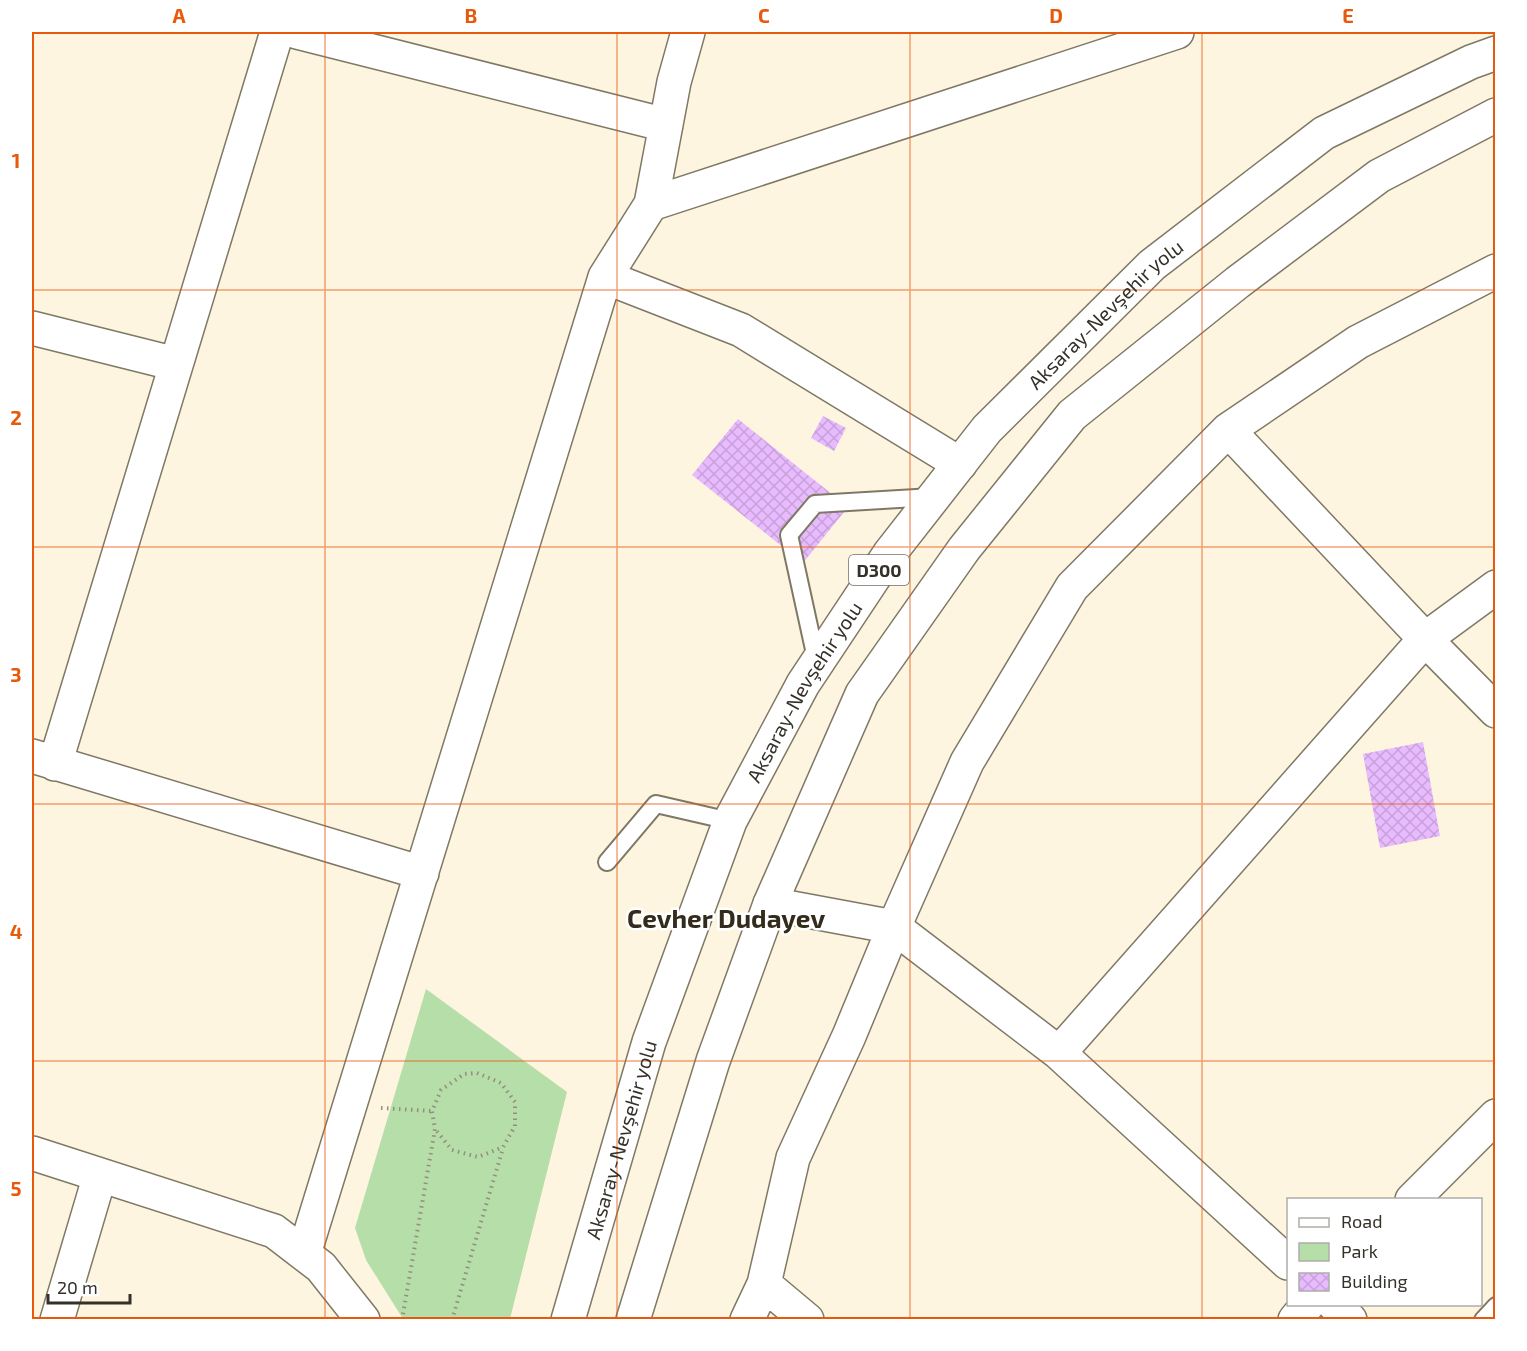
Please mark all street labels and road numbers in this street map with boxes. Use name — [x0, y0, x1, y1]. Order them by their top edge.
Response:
street label: Aksaray-Nevşehir yolu — [1023, 234, 1188, 394]
road number: D300 — [849, 555, 909, 585]
street label: Aksaray-Nevşehir yolu — [741, 597, 867, 786]
street label: Aksaray-Nevşehir yolu — [580, 1037, 661, 1242]

